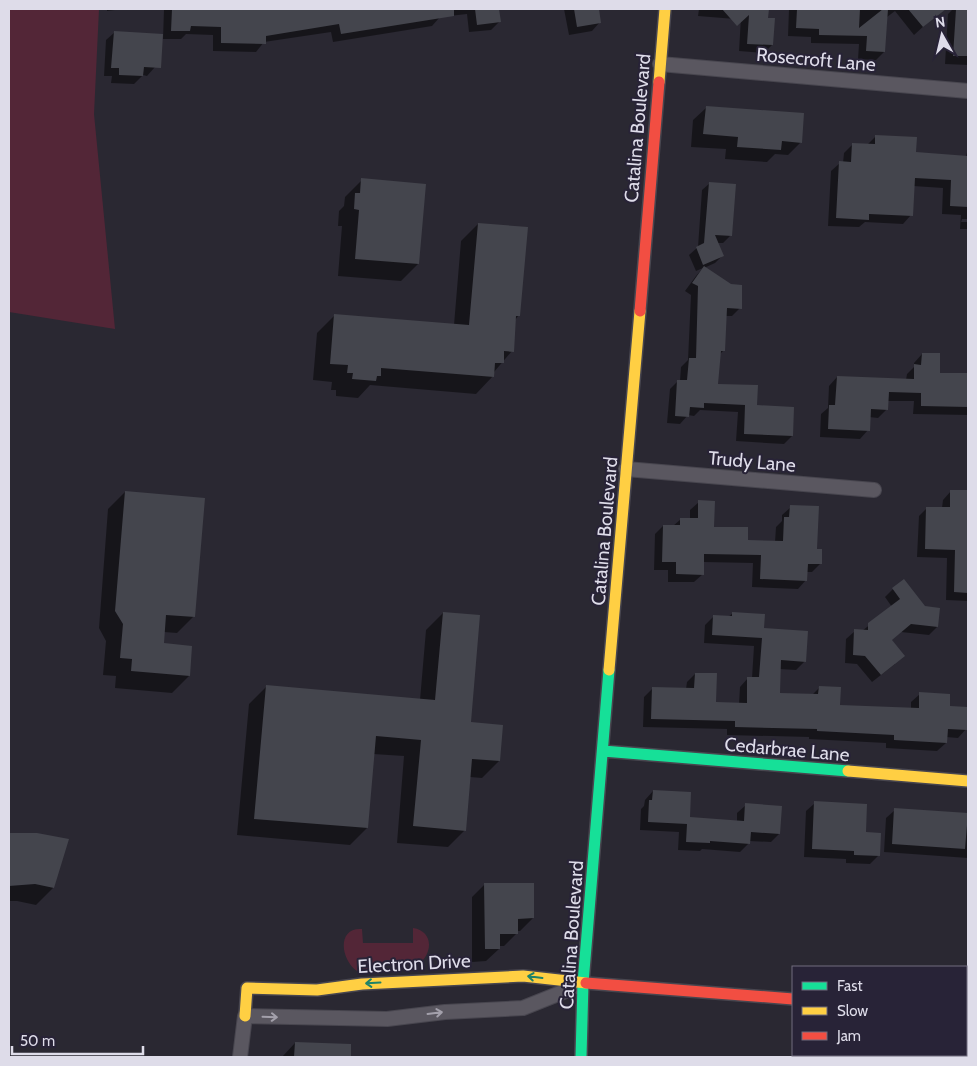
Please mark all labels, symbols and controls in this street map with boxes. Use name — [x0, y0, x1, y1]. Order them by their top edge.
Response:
north arrow — [917, 10, 967, 60]
text: N — [934, 13, 946, 32]
street label: Rosecroft Lane — [755, 43, 877, 76]
street label: Catalina Boulevard — [620, 53, 655, 203]
street label: Trudy Lane — [707, 446, 797, 477]
street label: Catalina Boulevard — [587, 456, 622, 606]
street label: Cedarbrae Lane — [724, 733, 851, 766]
street label: Catalina Boulevard — [555, 860, 588, 1010]
street label: Electron Drive — [357, 949, 472, 978]
legend — [792, 966, 967, 1056]
one-way arrow — [527, 972, 543, 982]
text: Fast — [837, 977, 862, 995]
one-way arrow — [365, 979, 381, 988]
text: Slow — [837, 1002, 868, 1020]
one-way arrow — [427, 1008, 443, 1018]
one-way arrow — [261, 1012, 277, 1021]
scale bar — [12, 1024, 144, 1056]
text: Jam — [836, 1027, 861, 1045]
text: 50 m — [20, 1032, 55, 1050]

